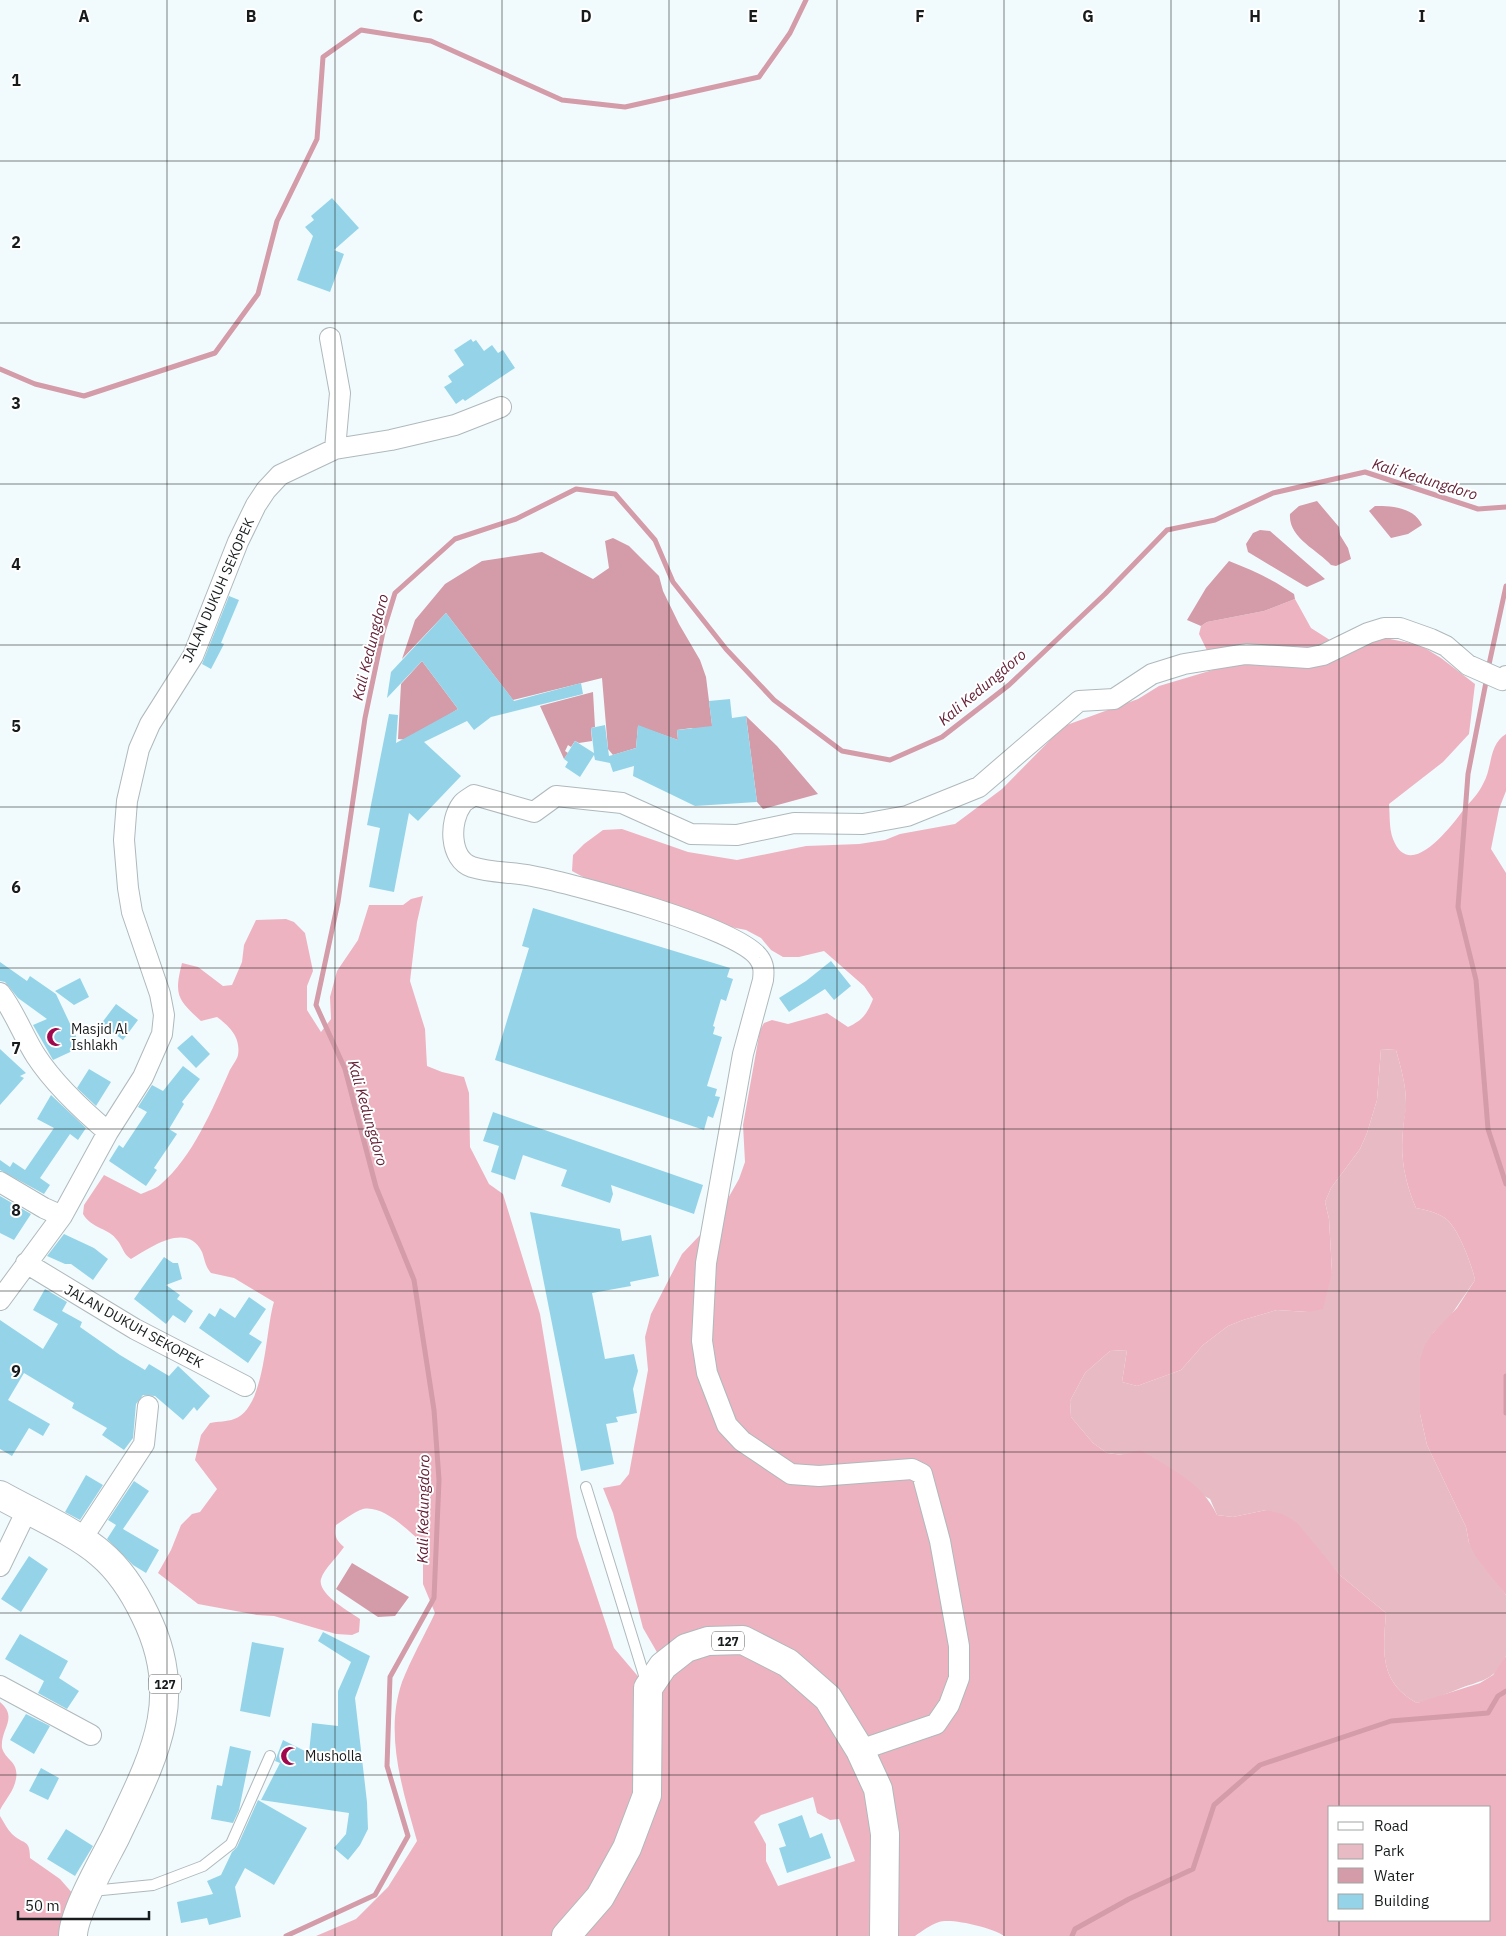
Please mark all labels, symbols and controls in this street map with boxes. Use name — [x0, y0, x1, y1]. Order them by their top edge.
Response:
text: A — [79, 6, 90, 26]
text: B — [246, 6, 257, 26]
text: C — [413, 6, 423, 26]
text: D — [580, 6, 592, 26]
text: E — [748, 6, 758, 26]
text: F — [915, 6, 925, 26]
text: G — [1082, 6, 1094, 26]
text: H — [1249, 6, 1261, 26]
text: I — [1419, 6, 1426, 26]
text: 1 — [11, 70, 21, 90]
text: 2 — [11, 232, 21, 252]
text: 3 — [11, 393, 21, 413]
water label: Kali Kedungdoro — [1370, 454, 1480, 504]
street label: JALAN DUKUH SEKOPEK — [178, 515, 258, 665]
text: 4 — [11, 554, 21, 574]
water label: Kali Kedungdoro — [348, 592, 392, 702]
water label: Kali Kedungdoro — [934, 645, 1030, 729]
text: 5 — [11, 716, 21, 736]
text: 6 — [11, 877, 21, 897]
place label: Masjid Al Ishlakh — [71, 1020, 128, 1054]
mosque icon: Masjid Al Ishlakh — [45, 1026, 67, 1048]
text: 7 — [11, 1038, 21, 1058]
water label: Kali Kedungdoro — [344, 1058, 392, 1168]
text: 8 — [11, 1200, 21, 1220]
street label: JALAN DUKUH SEKOPEK — [61, 1280, 207, 1372]
text: 9 — [11, 1361, 21, 1381]
water label: Kali Kedungdoro — [413, 1454, 433, 1564]
road number: 127 — [712, 1632, 744, 1650]
road number: 127 — [149, 1675, 181, 1694]
mosque icon: Musholla — [279, 1745, 301, 1767]
place label: Musholla — [305, 1747, 362, 1765]
legend — [1328, 1806, 1491, 1921]
text: Road — [1374, 1816, 1409, 1835]
text: Park — [1374, 1841, 1404, 1860]
text: Water — [1374, 1866, 1415, 1885]
scale bar — [18, 1888, 149, 1920]
text: Building — [1374, 1891, 1429, 1910]
text: 50 m — [25, 1896, 60, 1915]

